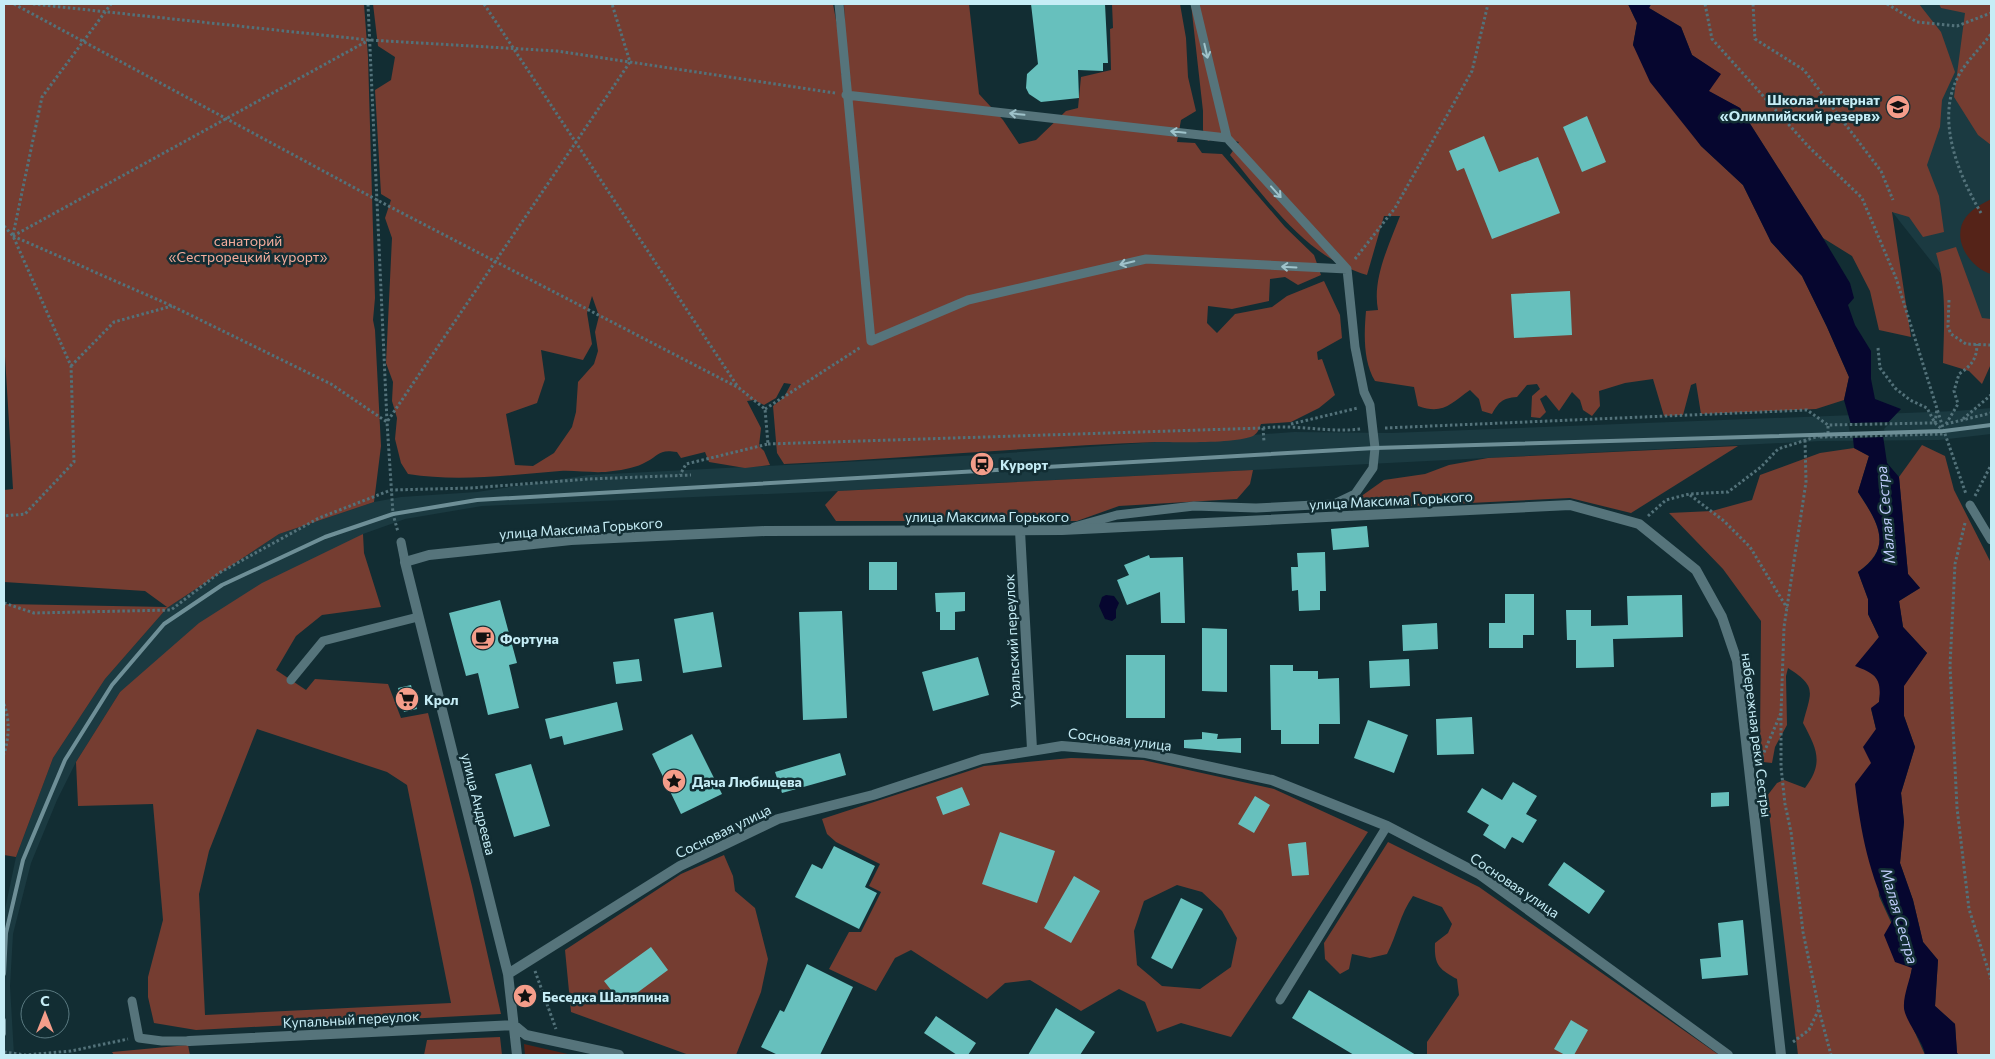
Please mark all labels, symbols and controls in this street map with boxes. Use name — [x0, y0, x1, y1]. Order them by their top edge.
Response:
one-way arrow — [1202, 43, 1211, 59]
place label: Школа-интернат «Олимпийский резерв» — [1720, 91, 1880, 124]
school or university icon: Школа-интернат «Олимпийский резерв» — [1885, 94, 1911, 120]
one-way arrow — [1009, 109, 1025, 119]
one-way arrow — [1171, 127, 1187, 137]
one-way arrow — [1270, 186, 1282, 199]
park label: санаторий «Сестрорецкий курорт» — [169, 232, 327, 265]
one-way arrow — [1120, 259, 1136, 268]
one-way arrow — [1281, 262, 1297, 271]
station icon: Курорт — [969, 451, 995, 477]
place label: Курорт — [1000, 456, 1049, 473]
water label: Малая Сестра — [1872, 465, 1898, 565]
street label: улица Максима Горького — [1309, 487, 1473, 513]
street label: улица Максима Горького — [905, 508, 1069, 525]
street label: улица Максима Горького — [499, 514, 663, 542]
street label: Уральский переулок — [1000, 573, 1024, 708]
cafe icon: Фортуна — [470, 625, 496, 651]
place label: Фортуна — [500, 630, 559, 647]
street label: набережная реки Сестры — [1738, 652, 1776, 818]
supermarket icon: Крол — [394, 686, 420, 712]
place label: Крол — [424, 691, 459, 708]
street label: Сосновая улица — [1067, 724, 1173, 754]
street label: улица Андреева — [458, 751, 500, 857]
place icon: Дача Любищева — [661, 768, 687, 794]
place label: Дача Любищева — [692, 773, 802, 790]
street label: Сосновая улица — [672, 801, 774, 861]
street label: Сосновая улица — [1467, 849, 1563, 921]
water label: Малая Сестра — [1878, 866, 1922, 966]
place icon: Беседка Шаляпина — [512, 983, 538, 1009]
place label: Беседка Шаляпина — [542, 988, 669, 1005]
north arrow — [20, 989, 70, 1039]
text: С — [40, 992, 50, 1009]
street label: Купальный переулок — [282, 1007, 420, 1031]

